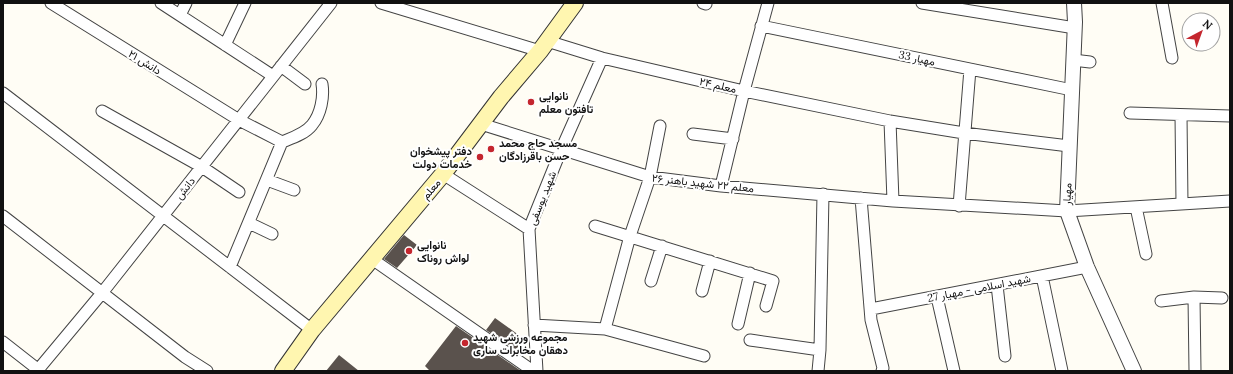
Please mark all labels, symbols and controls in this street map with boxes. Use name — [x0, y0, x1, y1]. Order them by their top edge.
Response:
north arrow — [1181, 12, 1221, 52]
text: N — [1200, 16, 1216, 33]
street label: دانش ٢١ — [126, 46, 164, 78]
street label: مهیار 33 — [897, 47, 937, 69]
street label: معلم ۲۴ — [698, 74, 738, 97]
place label: نانوایی تافتون معلم — [539, 89, 593, 117]
marker: نانوایی تافتون معلم — [526, 97, 536, 107]
place label: مسجد حاج محمد حسن باقرزادگان — [499, 136, 577, 163]
place label: دفتر پیشخوان خدمات دولت — [410, 144, 473, 171]
marker: مسجد حاج محمد حسن باقرزادگان — [486, 144, 496, 154]
marker: دفتر پیشخوان خدمات دولت — [475, 152, 485, 162]
street label: شهید یوسفی — [525, 169, 559, 227]
street label: معلم ۲۲ شهید باهنر ۲۶ — [651, 171, 755, 196]
street label: دانش — [172, 174, 198, 202]
street label: معلم — [418, 176, 444, 203]
street label: مهیار — [1059, 183, 1075, 206]
place label: نانوایی لواش روناک — [417, 238, 469, 265]
marker: نانوایی لواش روناک — [404, 246, 414, 256]
street label: شهید اسلامی - مهیار 27 — [926, 271, 1032, 305]
place label: مجموعه ورزشی شهید دهقان مخابرات ساری — [473, 330, 569, 357]
marker: مجموعه ورزشی شهید دهقان مخابرات ساری — [460, 338, 470, 348]

